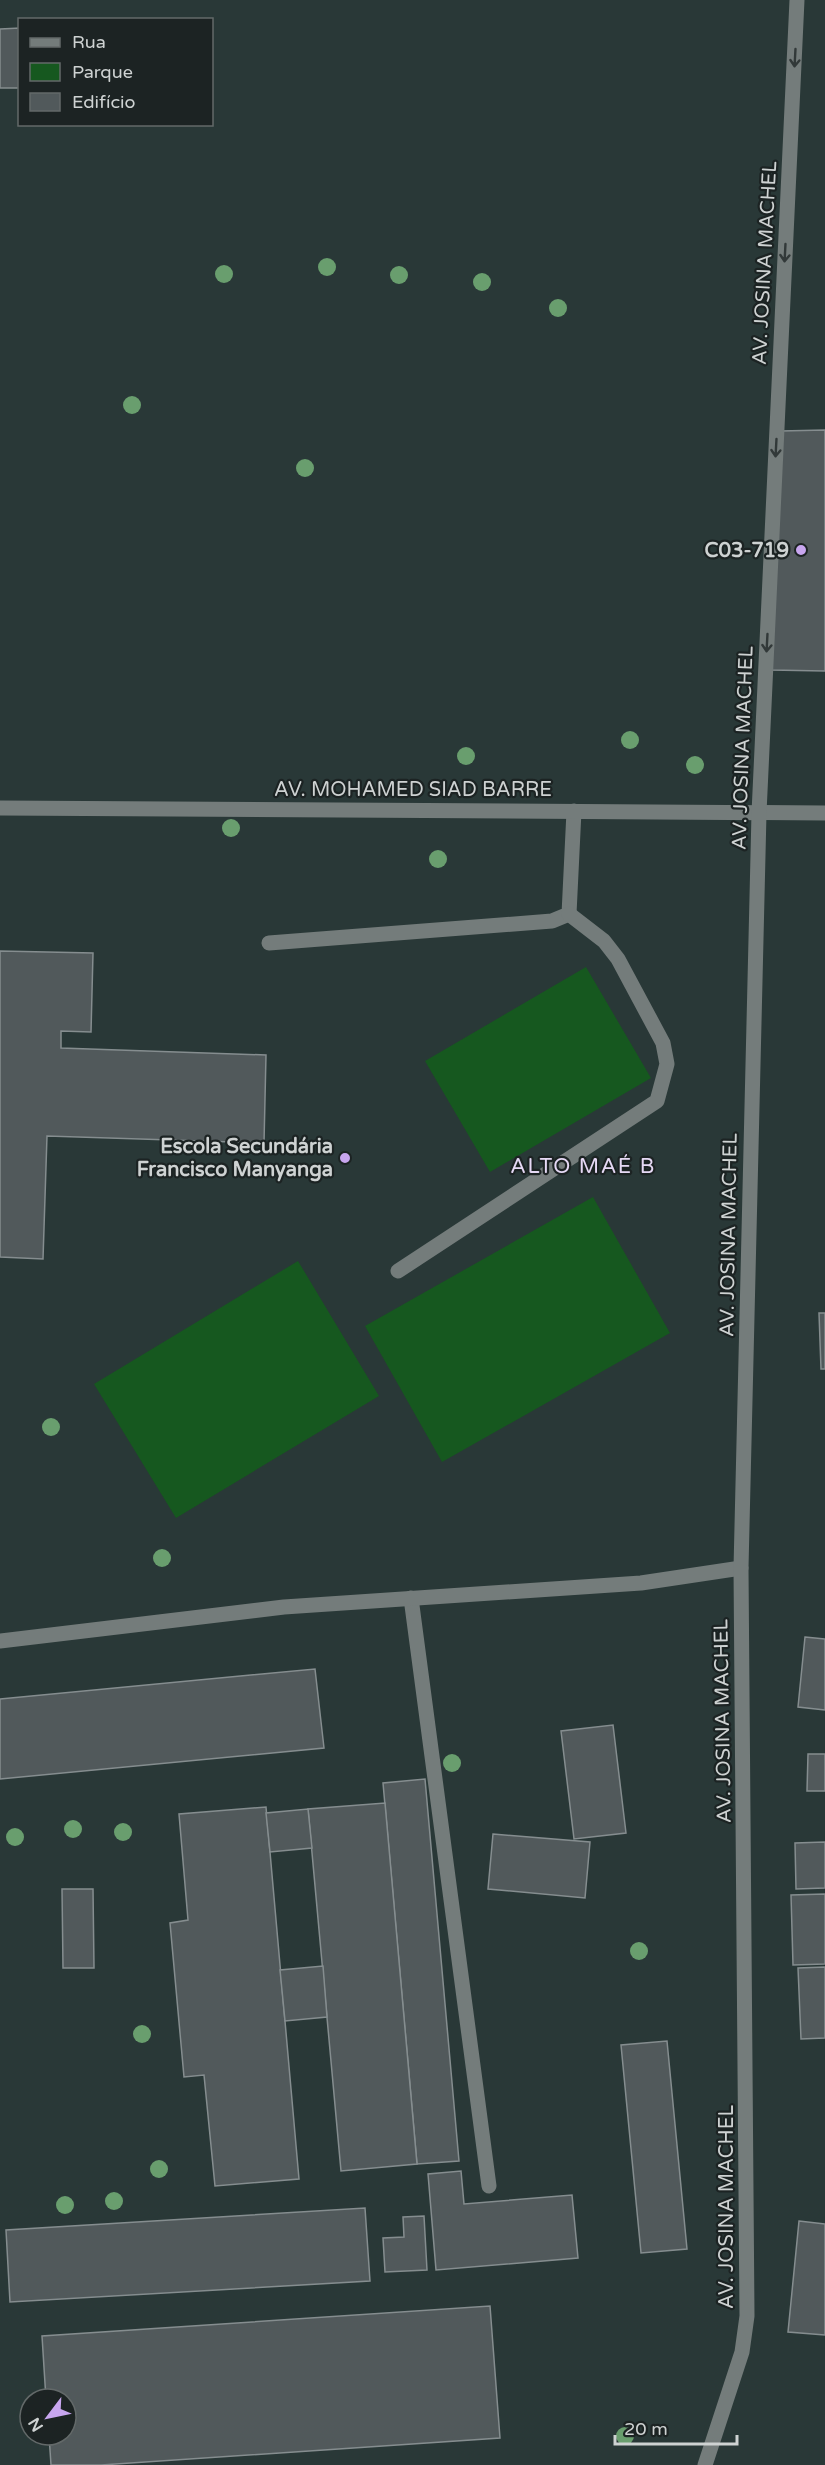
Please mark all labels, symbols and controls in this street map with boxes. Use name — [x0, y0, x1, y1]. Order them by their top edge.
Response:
legend — [18, 18, 213, 126]
text: Rua — [72, 31, 106, 53]
one-way arrow — [789, 48, 800, 68]
text: Parque — [72, 61, 133, 83]
text: Edifício — [72, 91, 136, 113]
street label: AV. JOSINA MACHEL — [748, 160, 782, 366]
one-way arrow — [780, 243, 791, 263]
one-way arrow — [771, 438, 782, 457]
place label: C03-719 — [705, 539, 789, 563]
marker: C03-719 — [794, 543, 808, 557]
one-way arrow — [762, 632, 773, 652]
street label: AV. JOSINA MACHEL — [727, 645, 759, 850]
street label: AV. MOHAMED SIAD BARRE — [274, 778, 552, 802]
street label: AV. JOSINA MACHEL — [715, 1132, 743, 1337]
place label: Escola Secundária Francisco Manyanga — [137, 1135, 333, 1182]
marker: Escola Secundária Francisco Manyanga — [338, 1151, 352, 1165]
district label: ALTO MAÉ B — [510, 1154, 656, 1179]
street label: AV. JOSINA MACHEL — [709, 1618, 737, 1823]
street label: AV. JOSINA MACHEL — [715, 2105, 739, 2309]
north arrow — [18, 2387, 78, 2447]
scale bar — [615, 2408, 736, 2446]
text: N — [24, 2414, 48, 2435]
text: 20 m — [624, 2418, 668, 2440]

